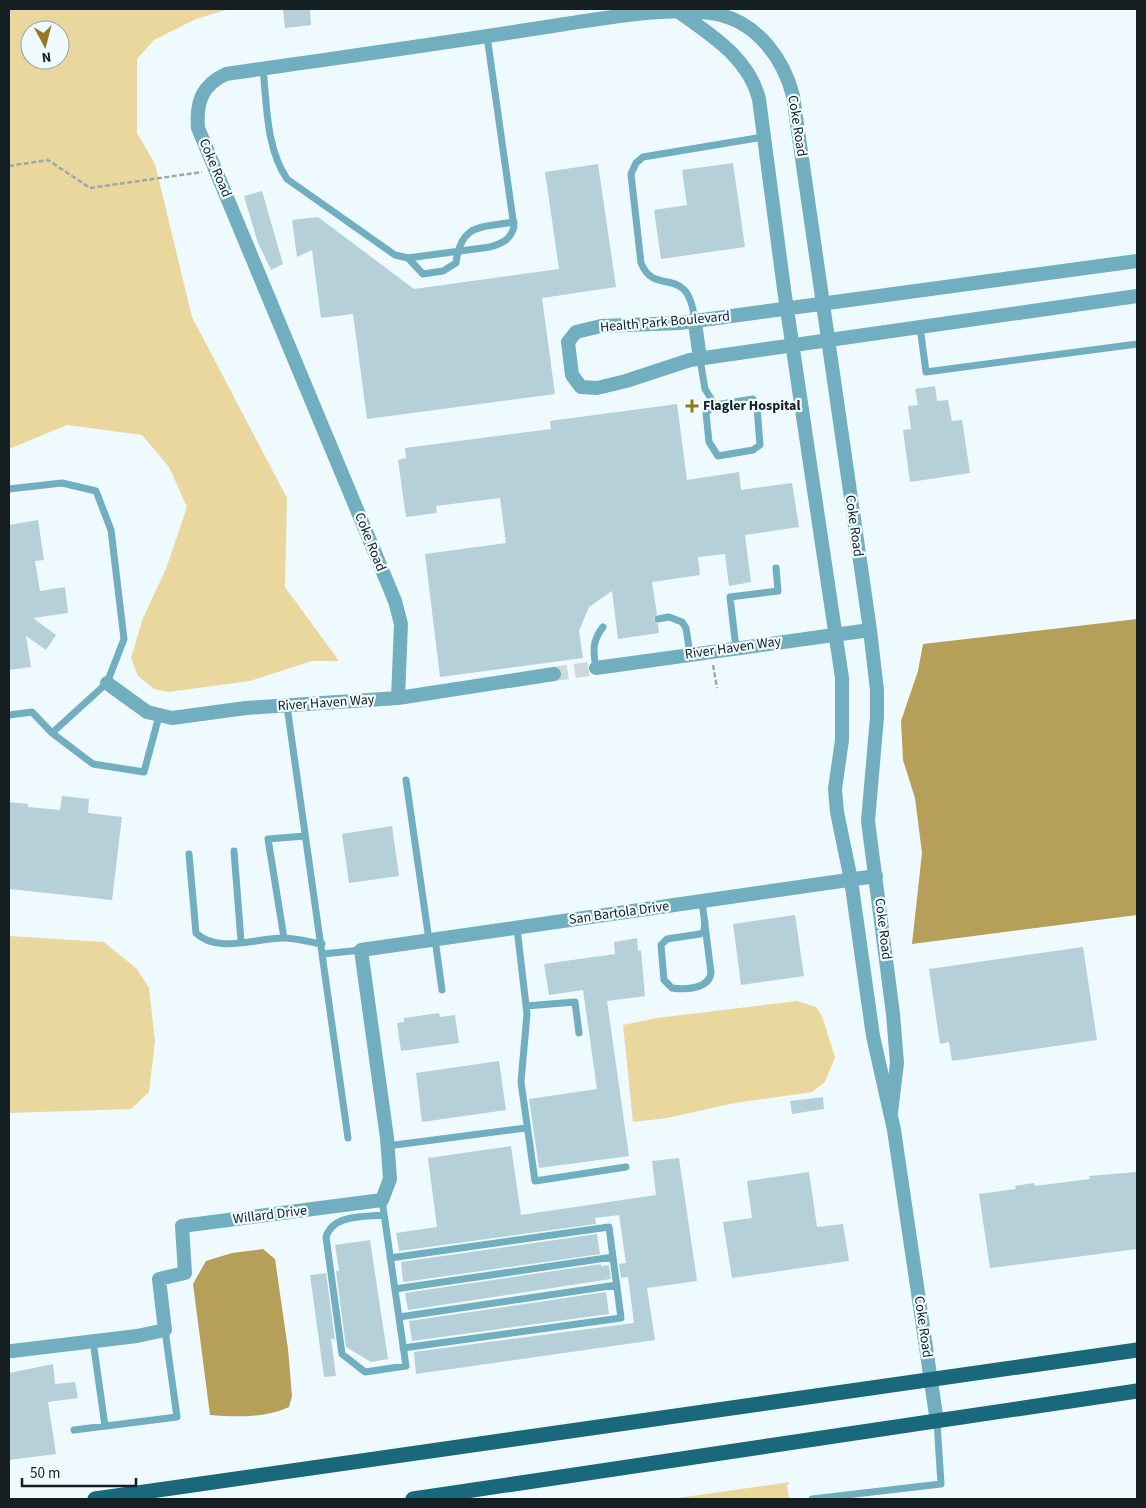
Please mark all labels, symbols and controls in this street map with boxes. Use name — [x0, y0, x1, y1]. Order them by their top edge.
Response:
north arrow — [20, 20, 70, 70]
text: N — [41, 46, 52, 67]
street label: Coke Road — [782, 94, 812, 158]
street label: Coke Road — [194, 136, 236, 200]
street label: Health Park Boulevard — [599, 306, 731, 338]
place label: Flagler Hospital — [703, 396, 801, 416]
marker: Flagler Hospital — [685, 399, 699, 413]
street label: Coke Road — [840, 494, 868, 558]
street label: Coke Road — [349, 509, 391, 575]
street label: River Haven Way — [684, 631, 783, 665]
street label: River Haven Way — [277, 690, 376, 716]
street label: San Bartola Drive — [568, 896, 670, 930]
street label: Coke Road — [869, 897, 897, 961]
street label: Willard Drive — [232, 1201, 308, 1229]
street label: Coke Road — [909, 1295, 937, 1359]
scale bar — [22, 1456, 136, 1488]
text: 50 m — [30, 1463, 60, 1484]

